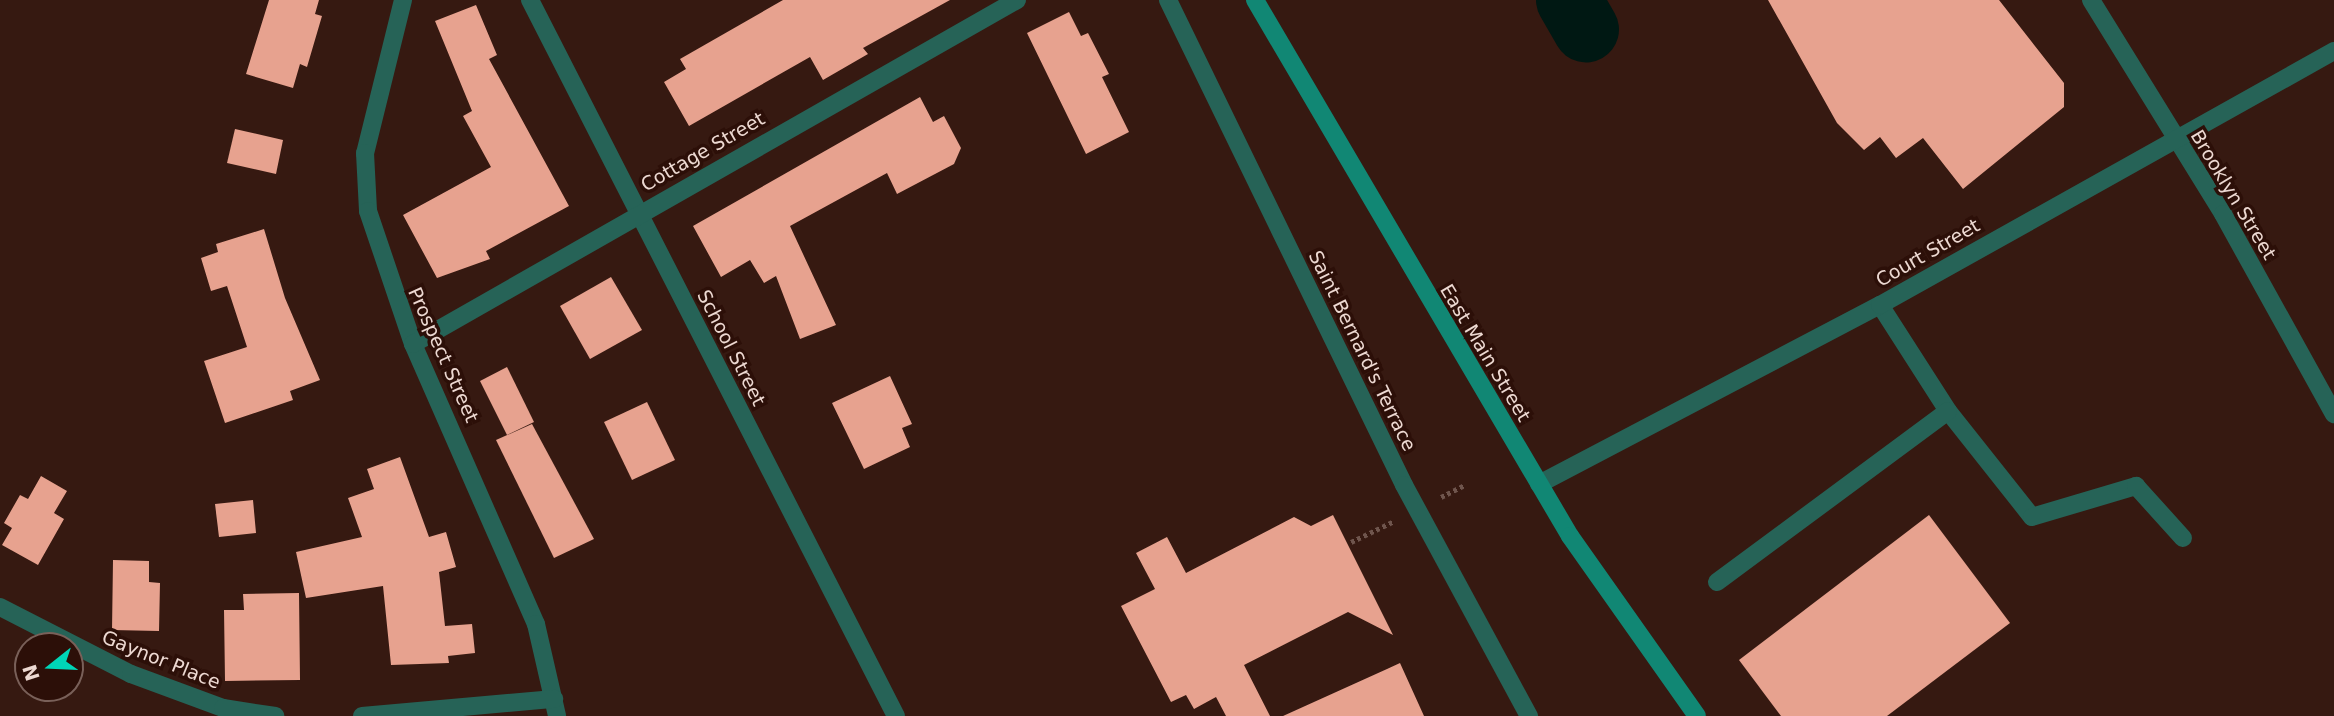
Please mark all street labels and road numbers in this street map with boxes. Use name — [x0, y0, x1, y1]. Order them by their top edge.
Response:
street label: Cottage Street — [637, 107, 769, 197]
street label: Brooklyn Street — [2185, 126, 2281, 264]
street label: Court Street — [1872, 214, 1984, 292]
street label: Saint Bernard's Terrace — [1303, 247, 1421, 455]
street label: East Main Street — [1435, 280, 1535, 426]
street label: Prospect Street — [403, 284, 483, 426]
street label: School Street — [692, 286, 770, 410]
street label: Gaynor Place — [98, 626, 224, 694]

